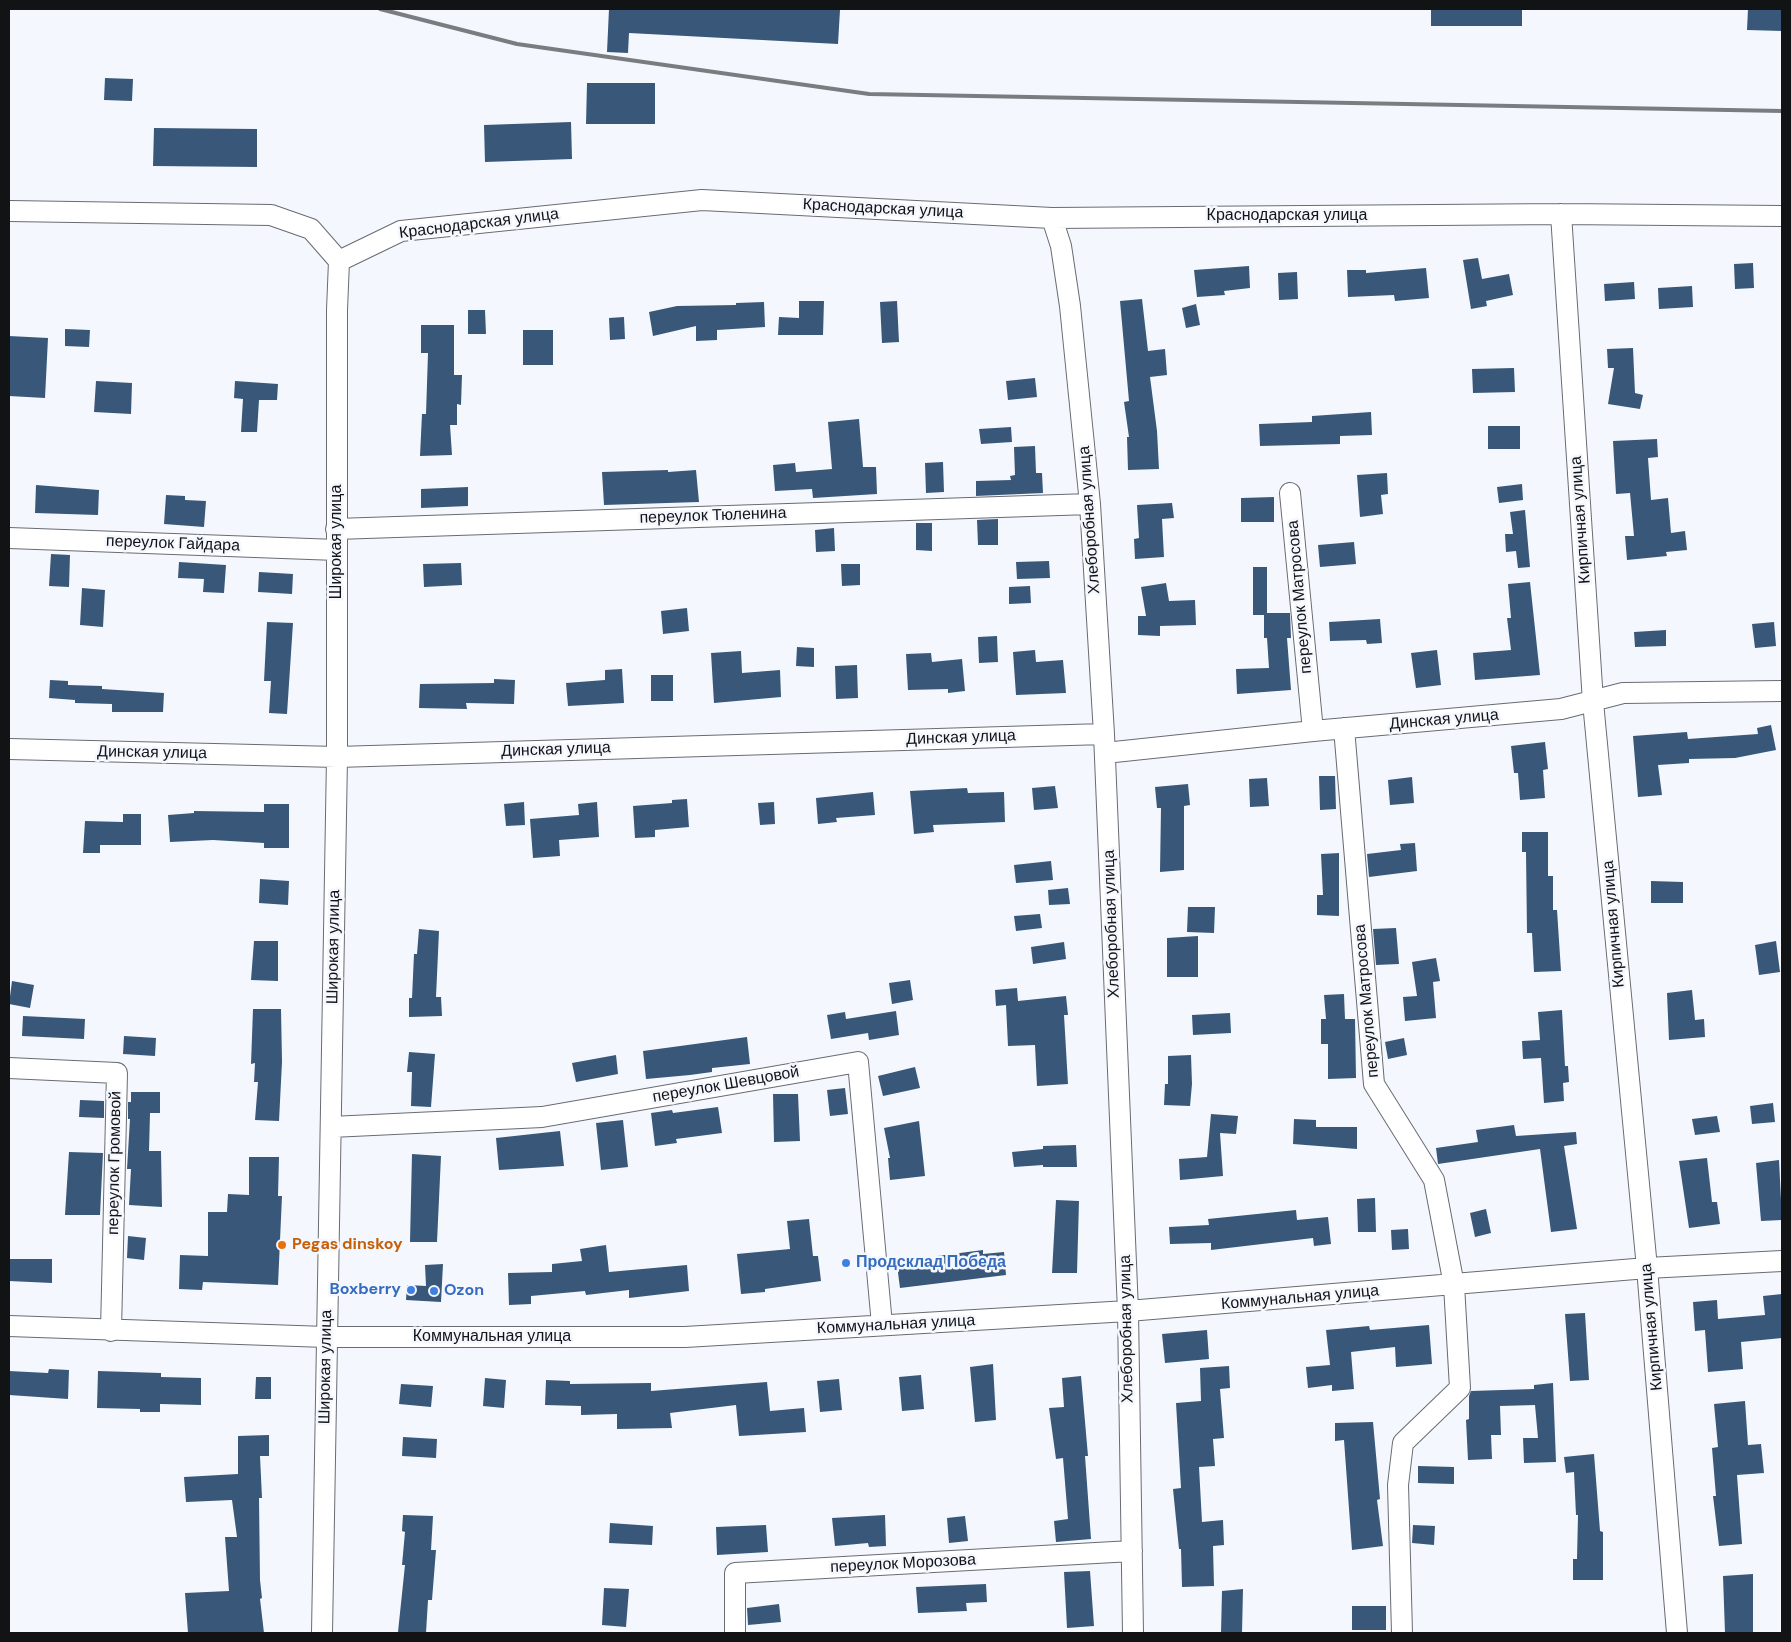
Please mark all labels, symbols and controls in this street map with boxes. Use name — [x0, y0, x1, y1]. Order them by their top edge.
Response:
street label: Краснодарская улица — [802, 195, 964, 223]
street label: Краснодарская улица — [398, 205, 560, 243]
street label: Краснодарская улица — [1207, 206, 1367, 226]
street label: Хлеборобная улица — [1075, 445, 1105, 595]
street label: Кирпичная улица — [1567, 456, 1595, 584]
street label: Широкая улица — [327, 485, 347, 599]
street label: переулок Тюленина — [639, 504, 787, 528]
street label: переулок Матросова — [1284, 519, 1316, 675]
street label: переулок Гайдара — [106, 532, 240, 556]
street label: Динская улица — [1388, 706, 1500, 734]
street label: Динская улица — [906, 726, 1016, 750]
street label: Динская улица — [501, 738, 611, 762]
street label: Динская улица — [97, 742, 207, 764]
street label: Хлеборобная улица — [1100, 850, 1124, 998]
street label: Кирпичная улица — [1599, 860, 1629, 988]
street label: Широкая улица — [323, 890, 345, 1004]
street label: переулок Матросова — [1351, 923, 1383, 1079]
street label: переулок Шевцовой — [651, 1063, 801, 1107]
street label: переулок Громовой — [104, 1091, 126, 1235]
place label: Pegas dinskoy — [292, 1235, 403, 1255]
marker: Pegas dinskoy — [276, 1239, 288, 1251]
place label: Продсклад Победа — [856, 1253, 1006, 1273]
street label: Хлеборобная улица — [1116, 1255, 1138, 1403]
marker: Продсклад Победа — [840, 1257, 852, 1269]
street label: Кирпичная улица — [1637, 1263, 1667, 1391]
place label: Boxberry — [329, 1280, 401, 1300]
place label: Ozon — [444, 1281, 484, 1301]
street label: Коммунальная улица — [1220, 1282, 1380, 1314]
marker: Boxberry — [405, 1284, 417, 1296]
marker: Ozon — [428, 1285, 440, 1297]
street label: Широкая улица — [315, 1310, 337, 1424]
street label: Коммунальная улица — [816, 1311, 976, 1339]
street label: Коммунальная улица — [413, 1327, 571, 1347]
street label: переулок Морозова — [830, 1551, 976, 1577]

